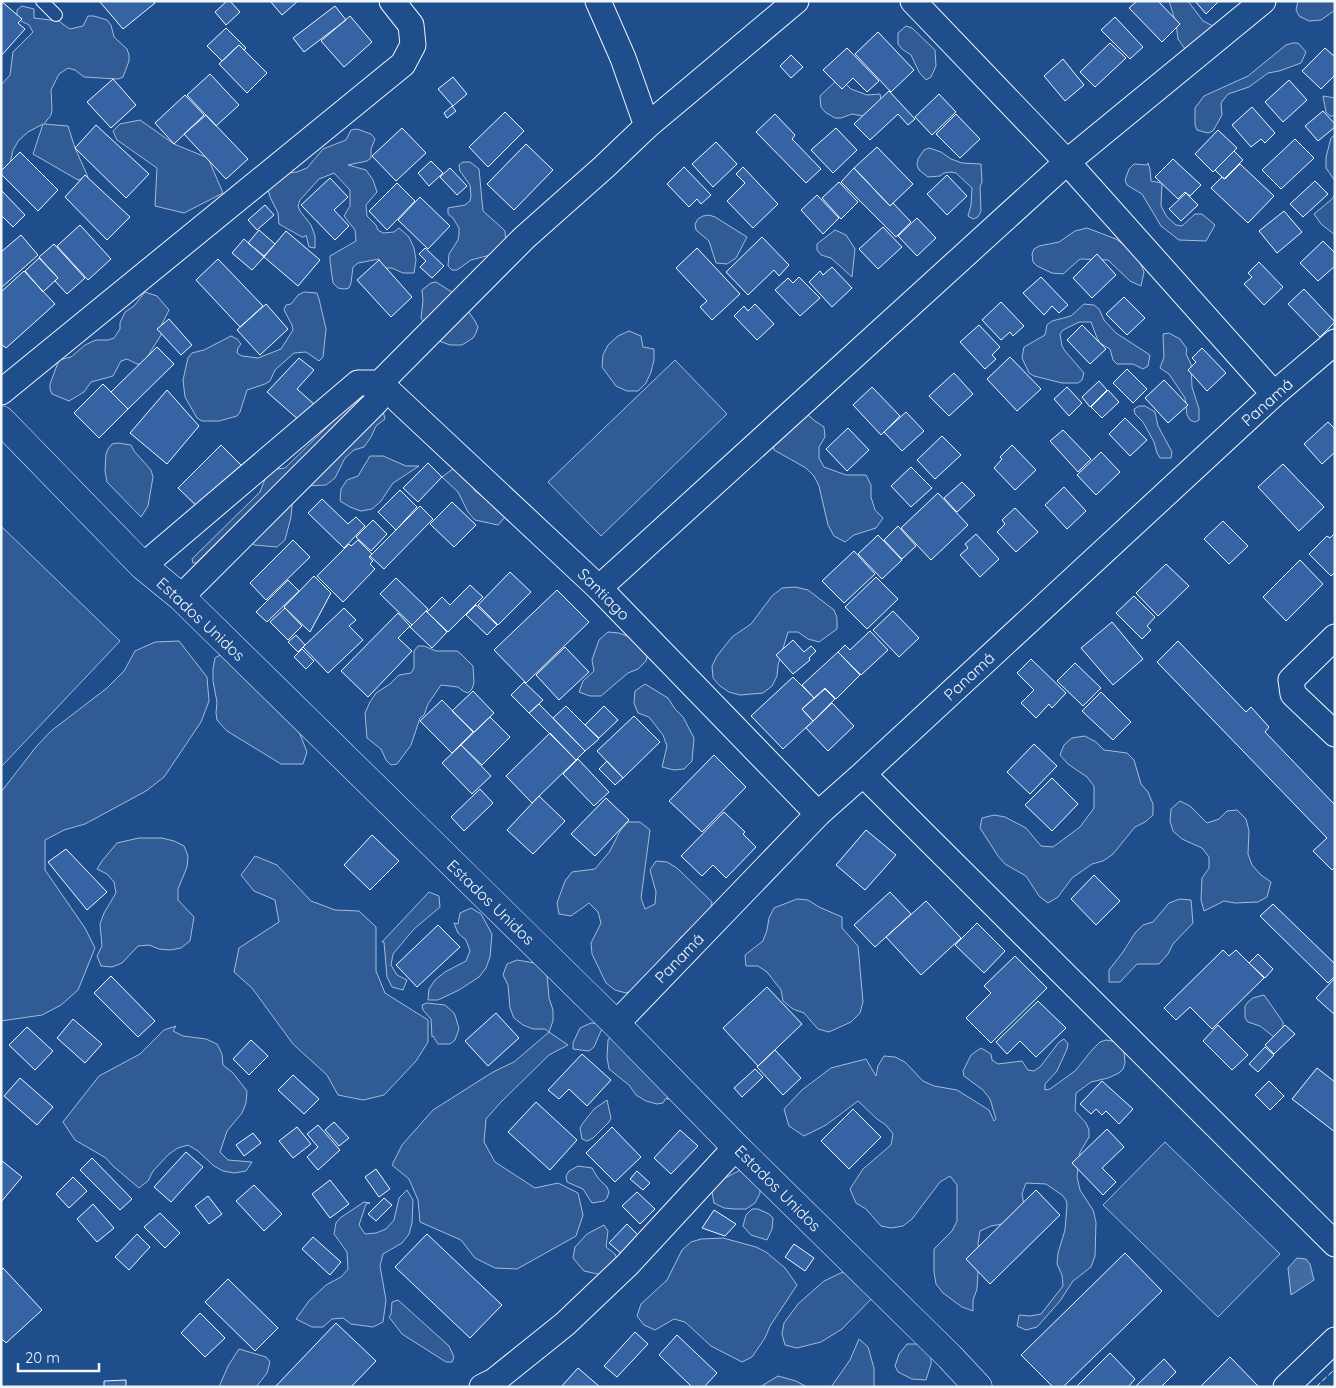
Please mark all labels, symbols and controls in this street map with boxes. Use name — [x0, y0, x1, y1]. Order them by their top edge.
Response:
street label: Panamá — [1237, 374, 1297, 430]
street label: Santiago — [574, 564, 634, 624]
street label: Estados Unidos — [153, 573, 249, 665]
street label: Panamá — [939, 647, 999, 705]
street label: Estados Unidos — [443, 855, 539, 949]
street label: Panamá — [650, 929, 708, 987]
street label: Estados Unidos — [731, 1141, 825, 1235]
scale bar — [18, 1340, 99, 1372]
text: 20 m — [25, 1348, 60, 1367]

